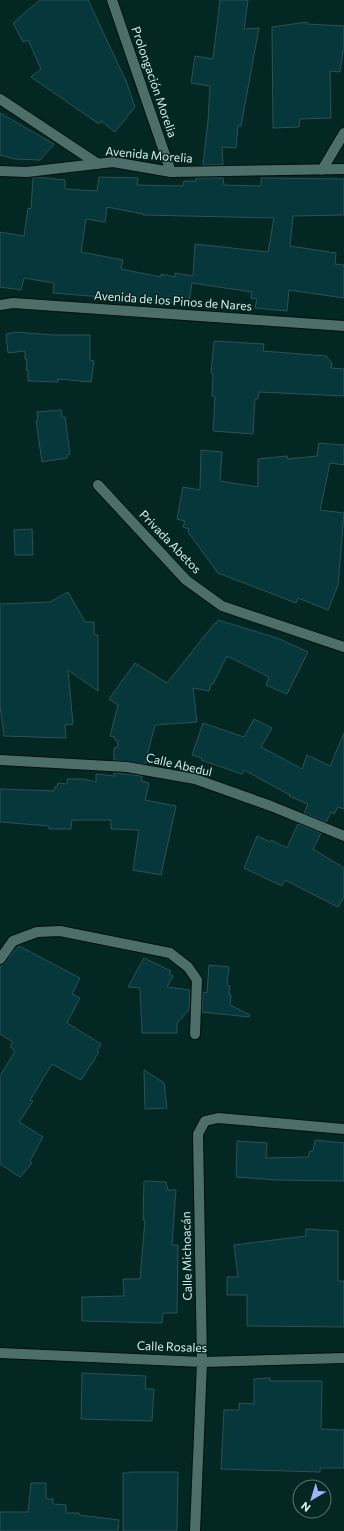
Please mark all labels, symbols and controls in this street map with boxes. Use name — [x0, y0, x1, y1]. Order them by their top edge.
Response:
street label: Prolongación Morelia — [129, 24, 181, 139]
street label: Avenida Morelia — [105, 143, 193, 165]
street label: Avenida de los Pinos de Nares — [94, 287, 253, 313]
street label: Privada Abetos — [137, 507, 204, 576]
street label: Calle Abedul — [145, 750, 214, 778]
street label: Calle Michoacán — [178, 1211, 194, 1301]
street label: Calle Rosales — [137, 1338, 208, 1354]
north arrow — [292, 1479, 332, 1519]
text: N — [298, 1500, 313, 1515]

